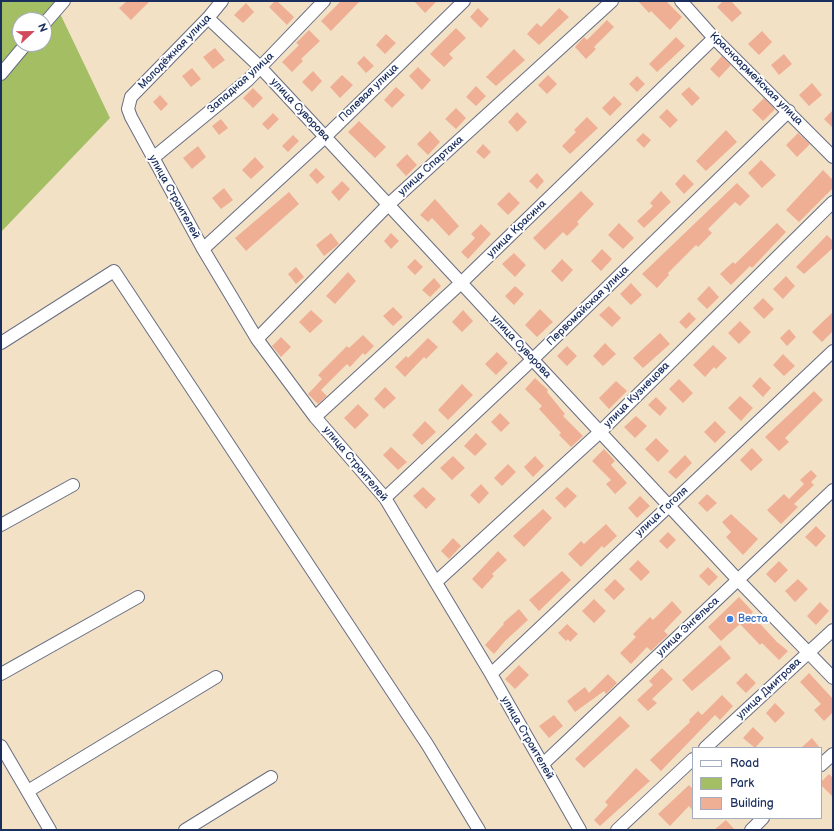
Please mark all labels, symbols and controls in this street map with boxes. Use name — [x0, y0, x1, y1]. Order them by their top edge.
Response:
north arrow — [12, 12, 52, 52]
street label: Молодёжная улица — [136, 12, 214, 92]
text: N — [35, 21, 50, 34]
street label: Красноармейская улица — [707, 30, 805, 128]
street label: Западная улица — [205, 50, 277, 116]
street label: Полевая улица — [336, 61, 402, 125]
street label: улица Суворова — [267, 76, 333, 144]
street label: улица Спартака — [396, 133, 466, 199]
street label: улица Строителей — [145, 153, 203, 241]
street label: улица Красина — [485, 197, 549, 261]
street label: Первомайская улица — [544, 263, 632, 349]
street label: улица Суворова — [488, 313, 554, 381]
street label: улица Кузнецова — [601, 359, 673, 431]
street label: улица Строителей — [320, 424, 390, 504]
street label: улица Гоголя — [633, 484, 691, 540]
street label: улица Энгельса — [654, 595, 722, 659]
place label: Веста — [738, 612, 768, 626]
marker: Веста — [725, 614, 735, 624]
street label: улица Дмитрова — [734, 656, 804, 722]
street label: улица Строителей — [498, 694, 556, 782]
legend — [692, 747, 822, 819]
text: Road — [730, 756, 759, 771]
text: Park — [730, 776, 754, 791]
text: Building — [730, 796, 774, 811]

